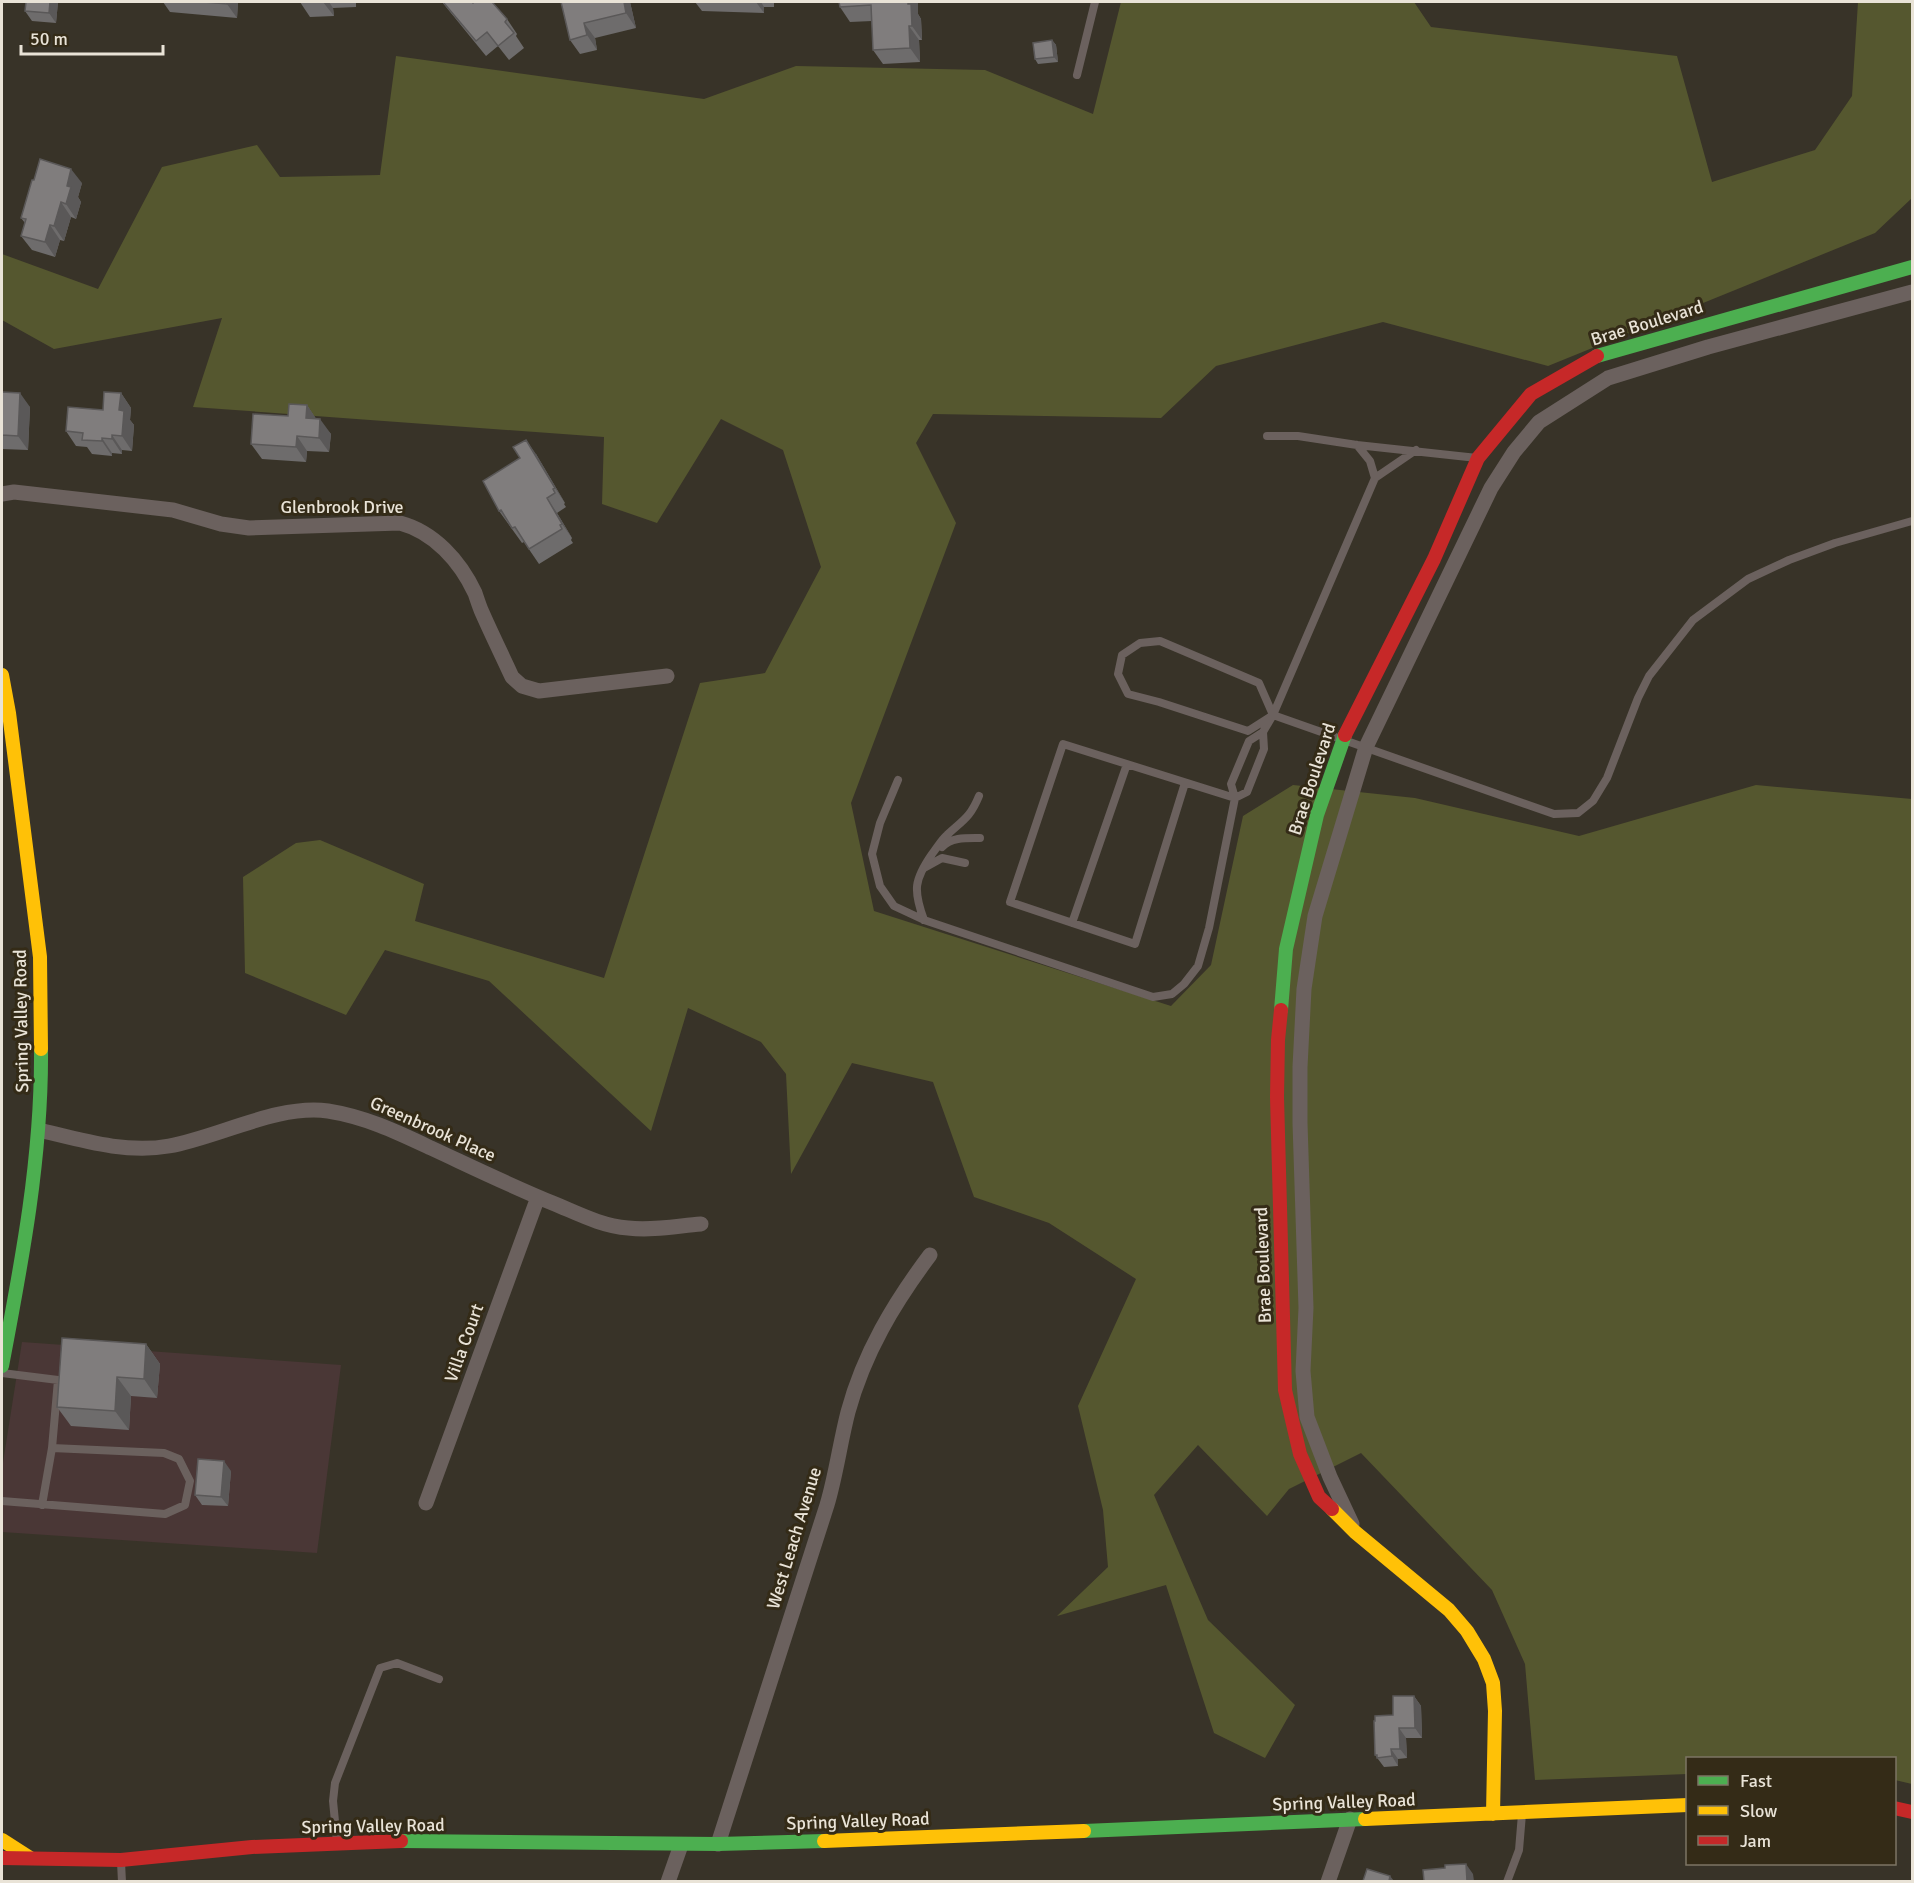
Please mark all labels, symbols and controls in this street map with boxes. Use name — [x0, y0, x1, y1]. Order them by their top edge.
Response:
scale bar — [21, 18, 164, 56]
text: 50 m — [30, 28, 68, 50]
street label: Brae Boulevard — [1588, 295, 1706, 351]
street label: Glenbrook Drive — [280, 496, 404, 518]
street label: Brae Boulevard — [1284, 720, 1340, 838]
street label: Spring Valley Road — [9, 949, 33, 1093]
street label: Greenbrook Place — [367, 1091, 499, 1167]
street label: Brae Boulevard — [1250, 1206, 1276, 1324]
street label: Villa Court — [440, 1301, 488, 1385]
street label: West Leach Avenue — [762, 1464, 826, 1612]
legend — [1686, 1757, 1896, 1865]
text: Fast — [1740, 1770, 1772, 1792]
street label: Spring Valley Road — [1272, 1789, 1416, 1815]
text: Slow — [1740, 1800, 1777, 1822]
street label: Spring Valley Road — [786, 1808, 930, 1834]
street label: Spring Valley Road — [301, 1814, 445, 1838]
text: Jam — [1740, 1830, 1771, 1852]

